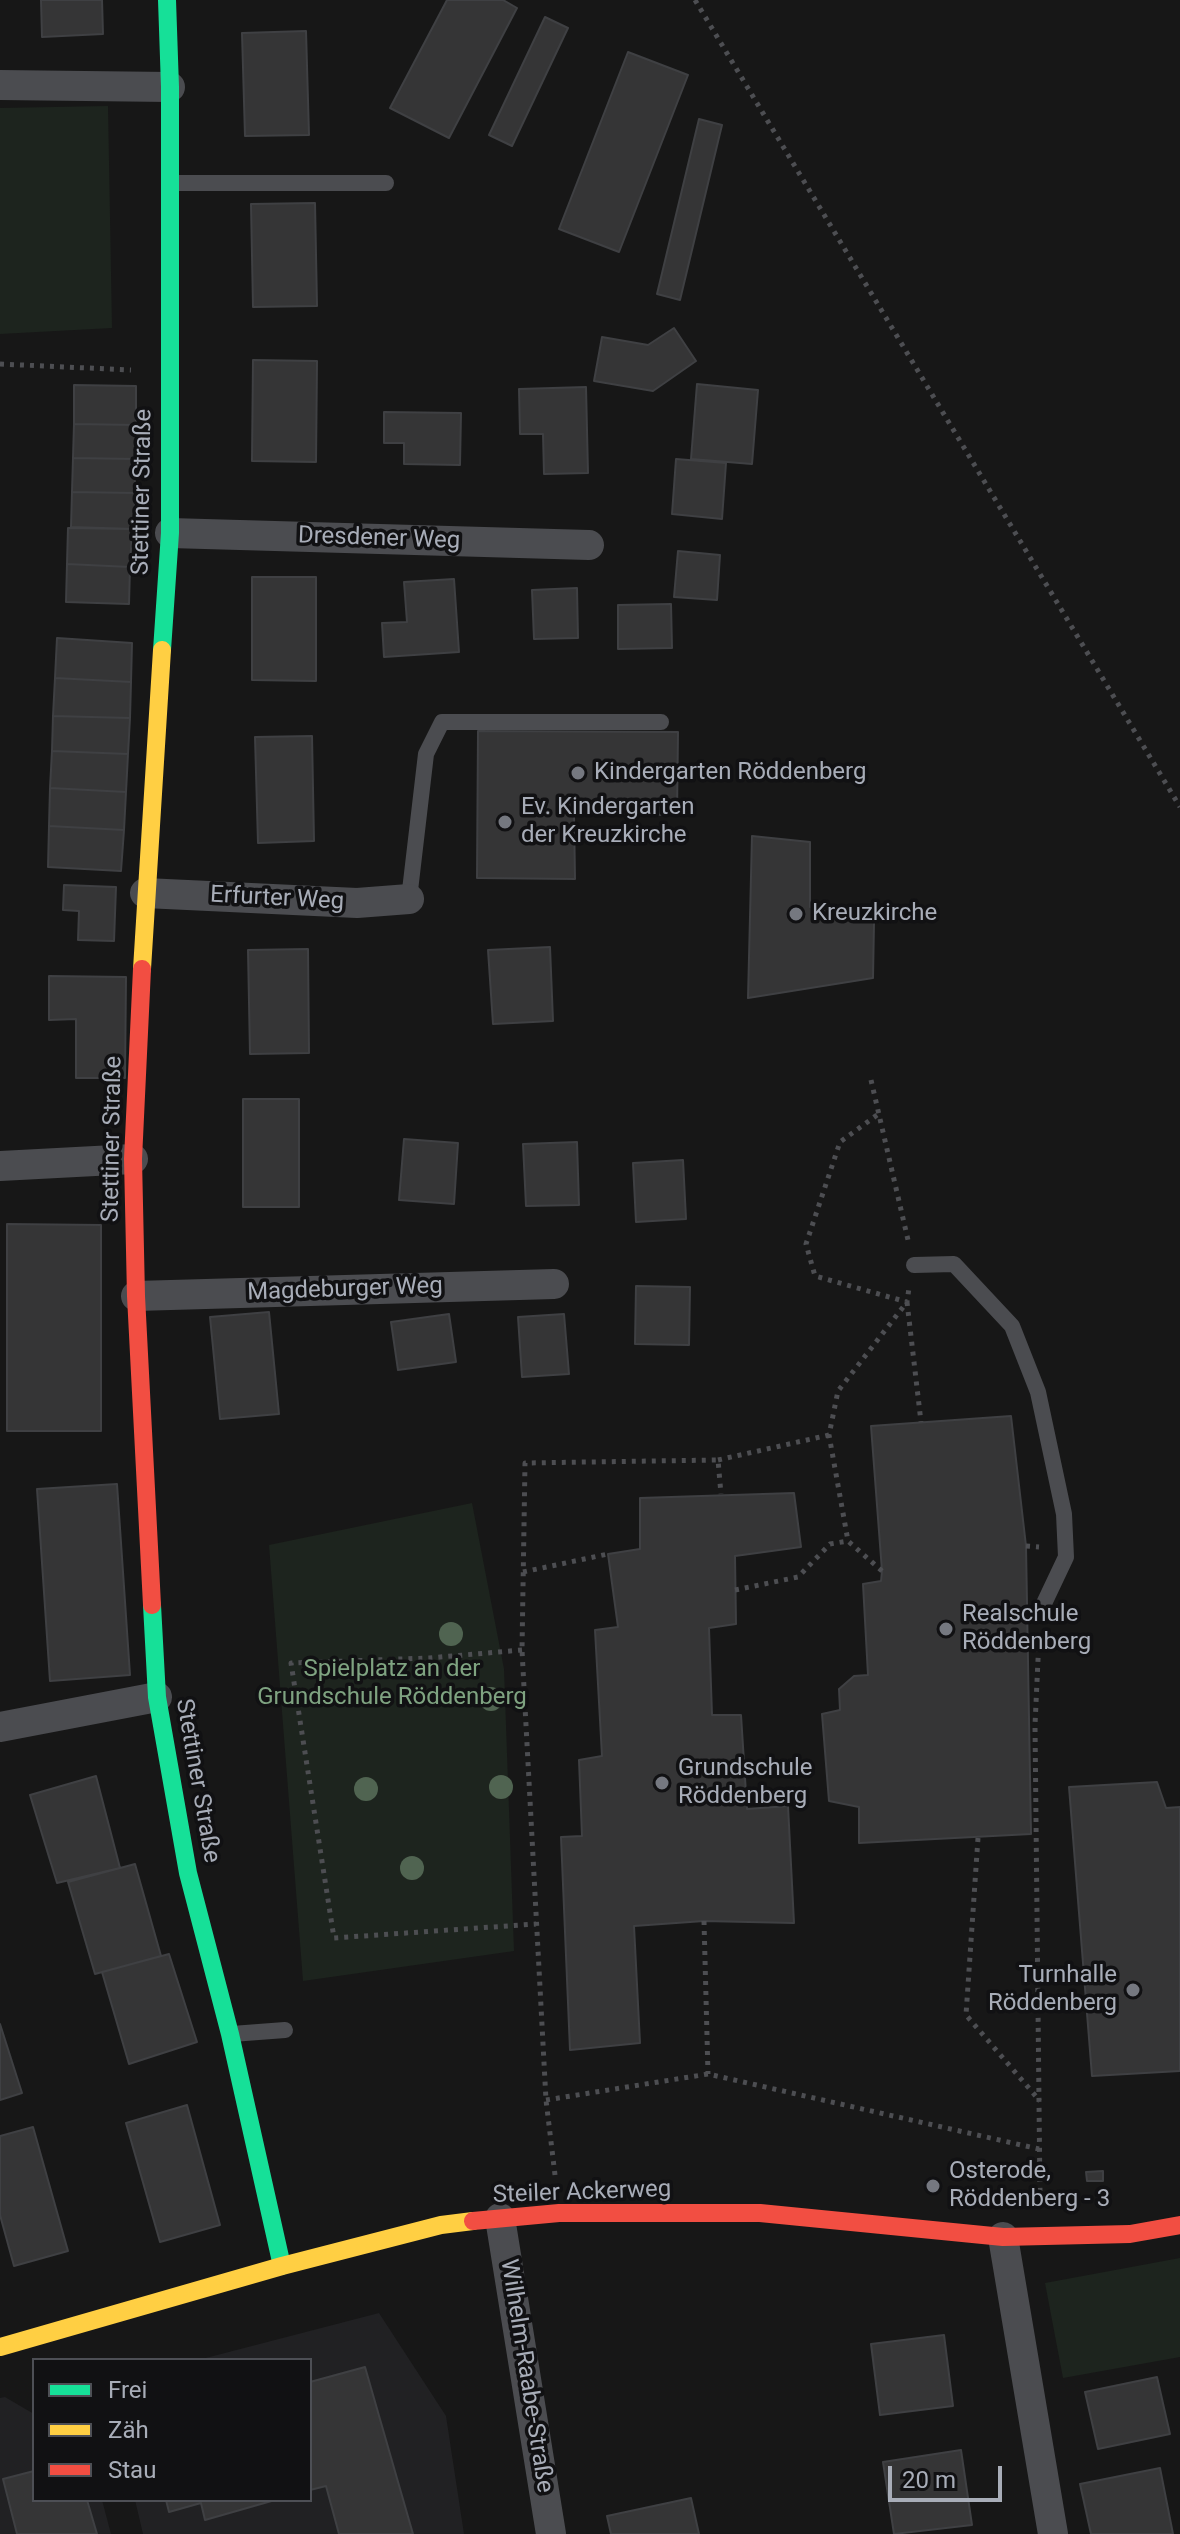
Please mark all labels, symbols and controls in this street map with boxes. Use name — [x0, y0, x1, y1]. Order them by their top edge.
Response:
street label: Stettiner Straße — [127, 409, 159, 575]
street label: Dresdener Weg — [297, 522, 461, 556]
place label: Kindergarten Röddenberg — [594, 759, 866, 787]
marker: Kindergarten Röddenberg — [569, 764, 587, 782]
place label: Ev. Kindergarten der Kreuzkirche — [521, 794, 694, 850]
marker: Ev. Kindergarten der Kreuzkirche — [496, 813, 514, 831]
street label: Erfurter Weg — [209, 881, 345, 917]
place label: Kreuzkirche — [812, 900, 937, 928]
marker: Kreuzkirche — [787, 905, 805, 923]
street label: Stettiner Straße — [97, 1056, 129, 1222]
street label: Magdeburger Weg — [247, 1272, 443, 1308]
place label: Realschule Röddenberg — [962, 1601, 1091, 1657]
marker: Realschule Röddenberg — [937, 1620, 955, 1638]
park label: Spielplatz an der Grundschule Röddenberg — [257, 1656, 527, 1712]
street label: Stettiner Straße — [168, 1697, 226, 1865]
place label: Grundschule Röddenberg — [678, 1755, 812, 1811]
marker: Grundschule Röddenberg — [653, 1774, 671, 1792]
place label: Turnhalle Röddenberg — [988, 1962, 1117, 2018]
marker: Turnhalle Röddenberg — [1124, 1981, 1142, 1999]
place label: Osterode, Röddenberg - 3 — [949, 2158, 1110, 2214]
street label: Steiler Ackerweg — [492, 2175, 672, 2211]
marker: Osterode, Röddenberg - 3 — [924, 2177, 942, 2195]
street label: Wilhelm-Raabe-Straße — [493, 2257, 559, 2495]
legend — [32, 2358, 312, 2502]
text: Frei — [108, 2376, 147, 2404]
text: Zäh — [108, 2416, 149, 2444]
scale bar — [892, 2450, 1006, 2500]
text: Stau — [108, 2456, 156, 2484]
text: 20 m — [902, 2466, 956, 2494]

